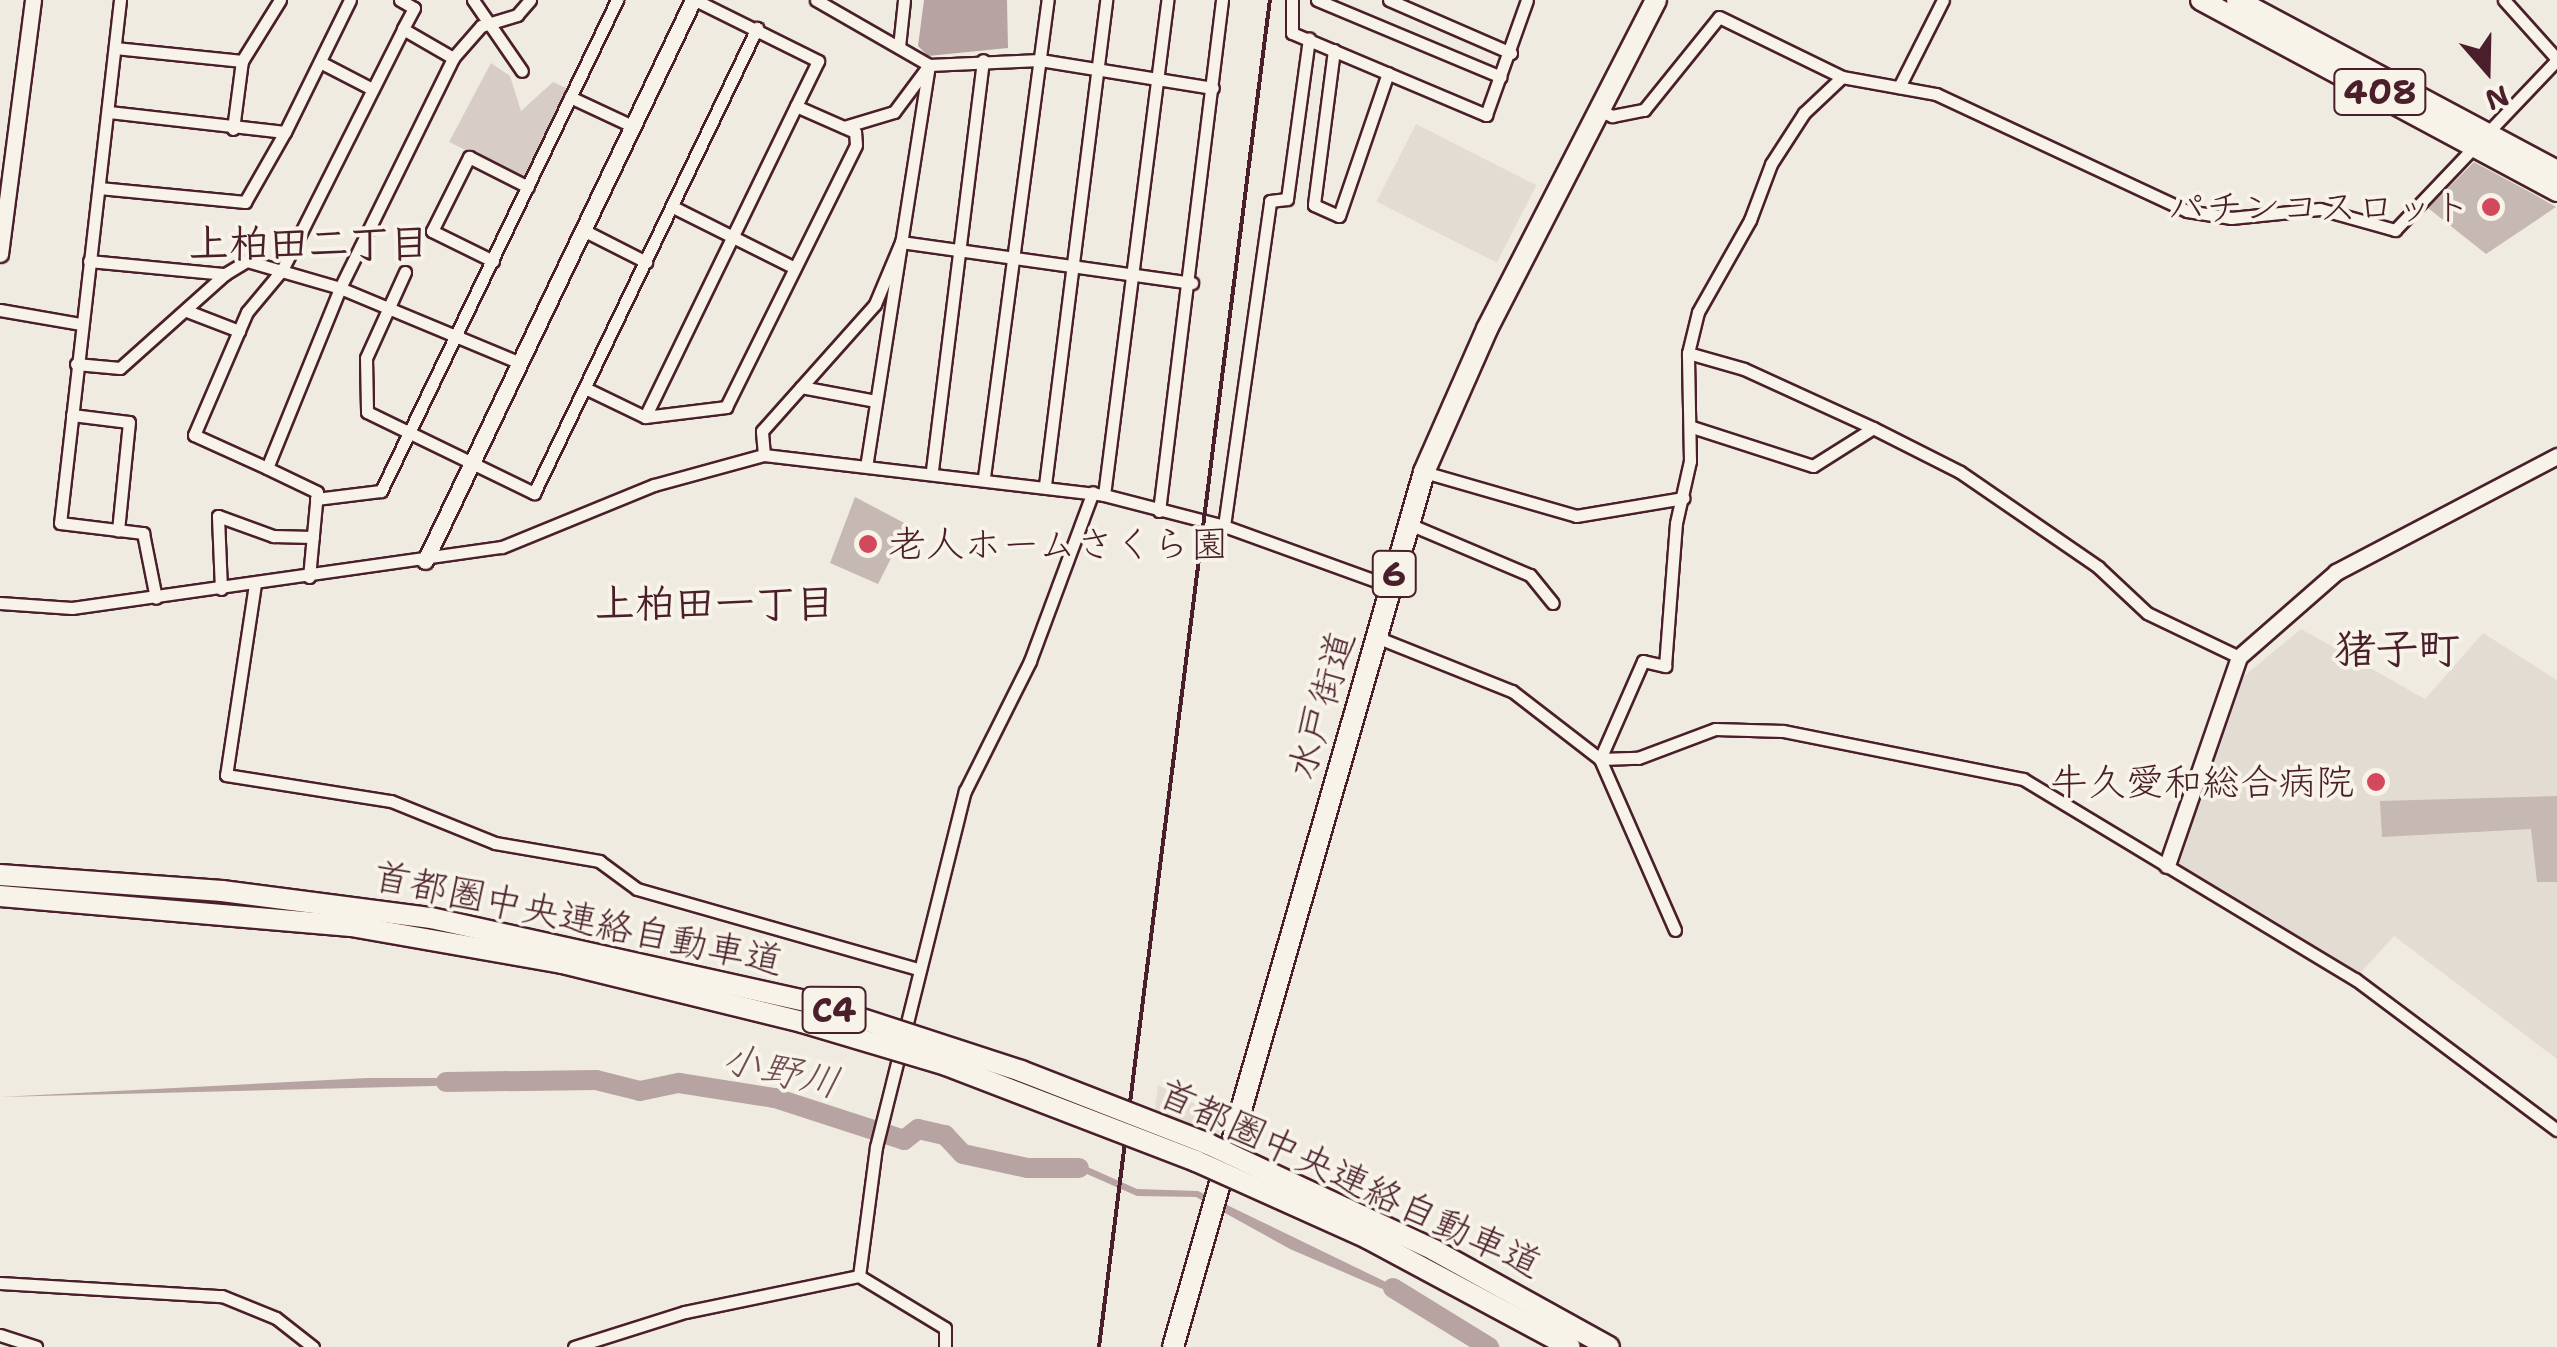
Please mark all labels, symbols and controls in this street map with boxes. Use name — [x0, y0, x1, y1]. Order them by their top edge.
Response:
north arrow — [2437, 20, 2537, 120]
road number: 408 — [2332, 62, 2428, 122]
text: N — [2480, 77, 2514, 120]
place label: パチンコスロット — [2167, 184, 2471, 230]
marker: パチンコスロット — [2480, 196, 2502, 218]
district label: 上柏田二丁目 — [189, 219, 429, 267]
place label: 老人ホームさくら園 — [888, 521, 1230, 567]
marker: 老人ホームさくら園 — [857, 533, 879, 555]
road number: 6 — [1372, 544, 1416, 604]
district label: 上柏田一丁目 — [595, 579, 835, 627]
district label: 猪子町 — [2334, 623, 2460, 673]
street label: 水戸街道 — [1278, 626, 1364, 784]
place label: 牛久愛和総合病院 — [2050, 759, 2354, 805]
marker: 牛久愛和総合病院 — [2363, 769, 2389, 795]
street label: 首都圏中央連絡自動車道 — [369, 852, 787, 984]
road number: C4 — [802, 980, 866, 1040]
water label: 小野川 — [717, 1033, 845, 1107]
street label: 首都圏中央連絡自動車道 — [1151, 1069, 1549, 1287]

